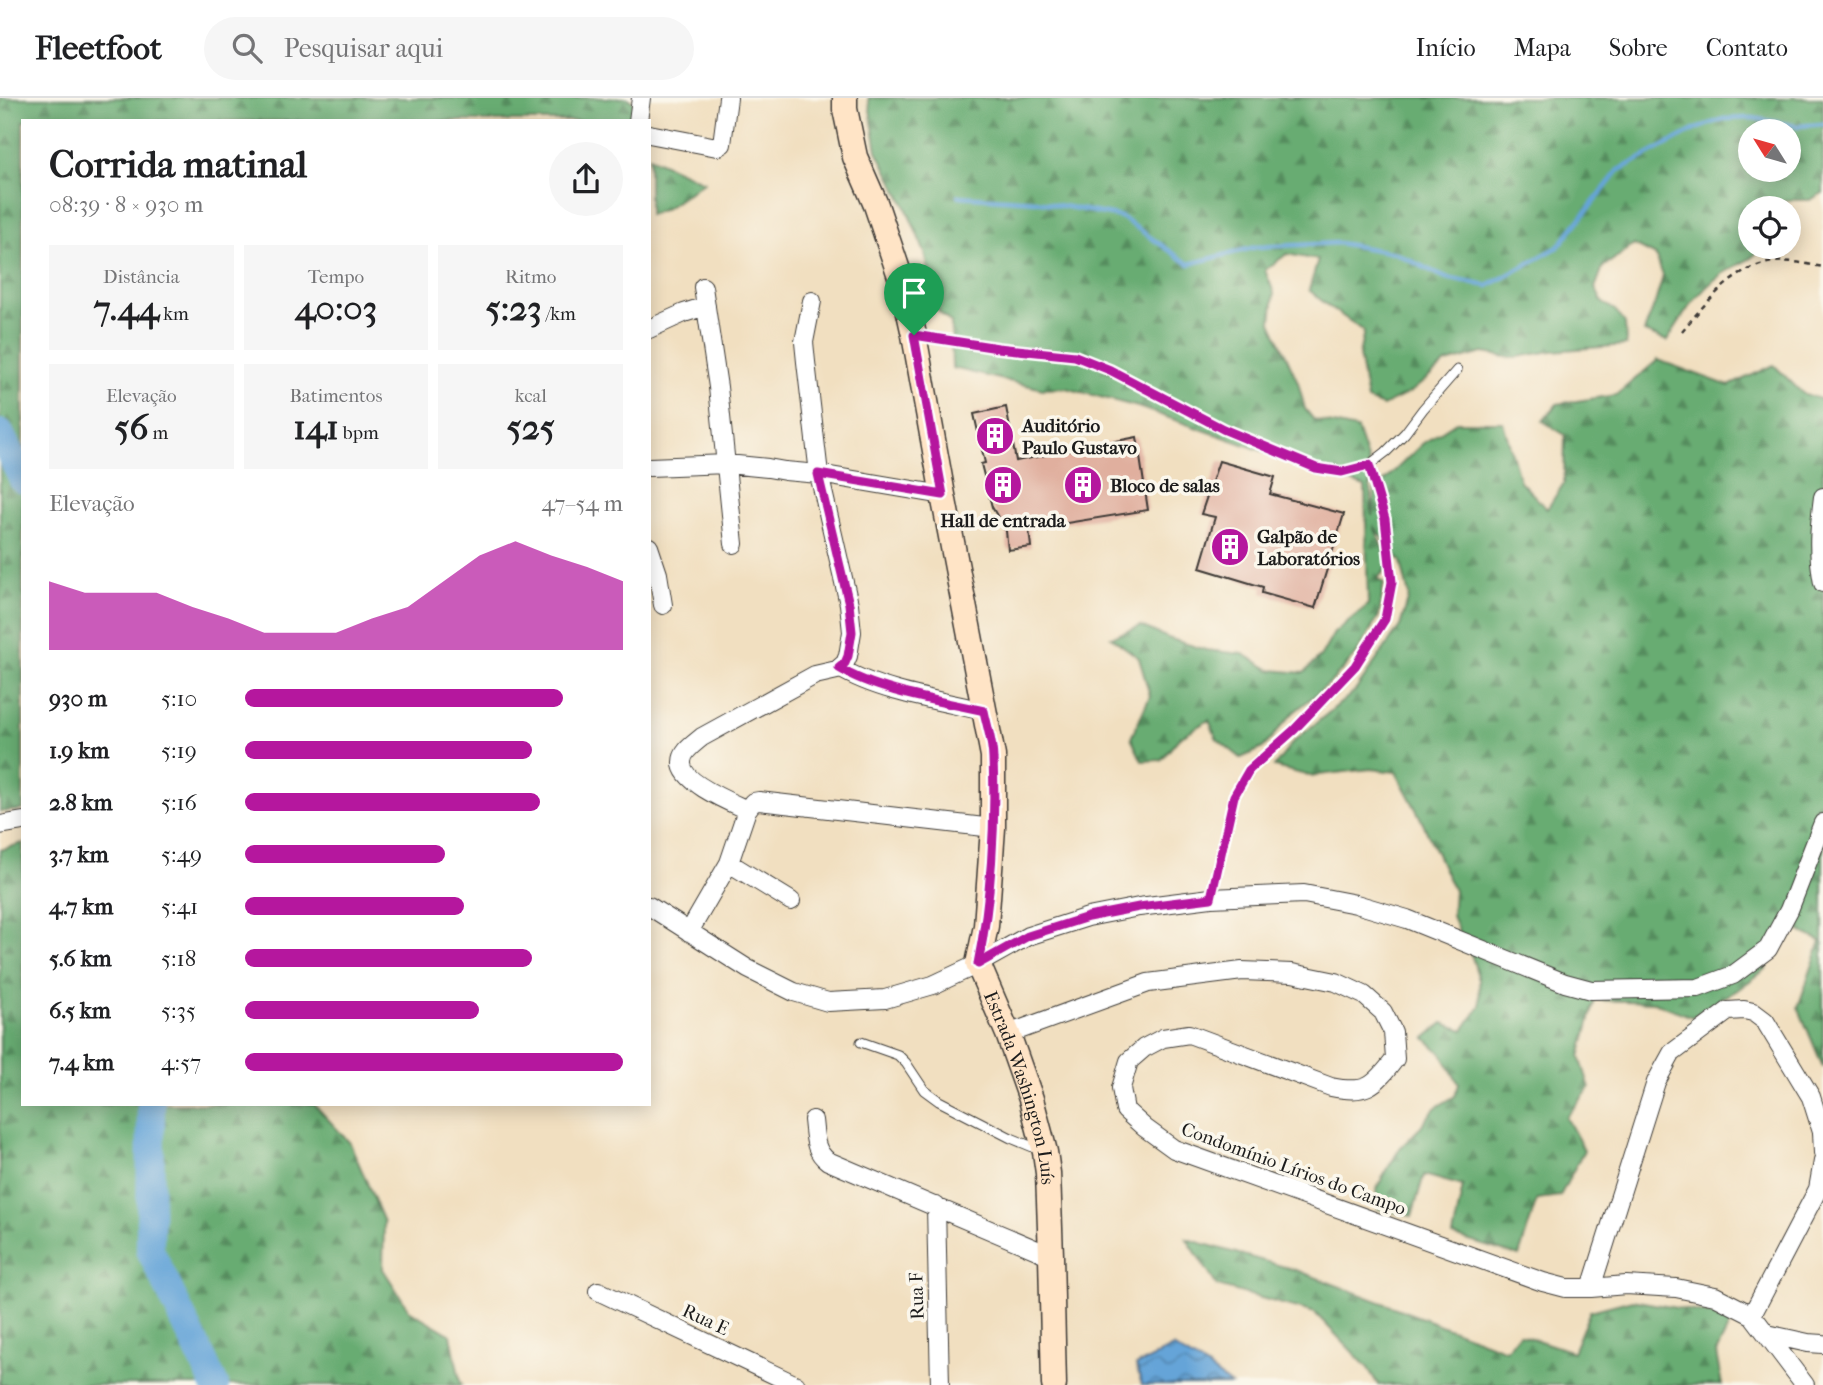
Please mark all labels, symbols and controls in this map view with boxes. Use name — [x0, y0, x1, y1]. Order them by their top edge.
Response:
search box — [204, 17, 694, 80]
text: Fleetfoot — [35, 29, 162, 68]
icon: search — [228, 29, 266, 67]
text: Pesquisar aqui — [284, 33, 443, 64]
text: Início — [1416, 34, 1476, 62]
text: Mapa — [1514, 34, 1571, 62]
text: Sobre — [1609, 34, 1668, 62]
text: Contato — [1706, 34, 1788, 62]
north arrow — [1738, 119, 1801, 182]
map controls — [1738, 119, 1801, 259]
text: Corrida matinal — [49, 142, 307, 187]
button: share — [549, 142, 623, 216]
text: 08:39 · 8 × 930 m — [49, 191, 203, 218]
button: locate — [1738, 196, 1801, 259]
pin — [884, 263, 944, 335]
text: Distância — [103, 266, 180, 288]
text: Tempo — [308, 266, 364, 288]
text: Ritmo — [505, 266, 556, 288]
icon: arrive — [895, 274, 933, 312]
text: 7.44 — [94, 288, 159, 329]
text: 40:03 — [295, 288, 377, 329]
text: 5:23 — [486, 288, 541, 329]
text: km — [159, 303, 189, 325]
text: /km — [541, 303, 576, 325]
text: Elevação — [106, 385, 177, 407]
text: Batimentos — [290, 385, 382, 407]
text: kcal — [515, 385, 547, 407]
text: 56 — [114, 407, 148, 448]
text: 141 — [293, 407, 339, 448]
text: 525 — [507, 407, 555, 448]
building icon: Auditório Paulo Gustavo — [974, 415, 1016, 457]
place label: Auditório Paulo Gustavo — [1021, 415, 1137, 459]
text: m — [148, 422, 168, 444]
text: bpm — [339, 422, 379, 444]
building icon: Hall de entrada — [982, 464, 1024, 506]
building icon: Bloco de salas — [1062, 464, 1104, 506]
place label: Bloco de salas — [1110, 475, 1220, 497]
text: Elevação — [49, 490, 135, 517]
text: 47–54 m — [541, 490, 623, 517]
place label: Hall de entrada — [940, 510, 1067, 532]
building icon: Galpão de Laboratórios — [1209, 526, 1251, 568]
place label: Galpão de Laboratórios — [1257, 526, 1360, 570]
text: 930 m — [49, 685, 107, 712]
text: 5:10 — [161, 685, 197, 712]
text: 1.9 km — [49, 737, 109, 764]
text: 5:19 — [161, 737, 197, 764]
text: 2.8 km — [49, 789, 113, 816]
text: 5:16 — [161, 789, 197, 816]
text: 3.7 km — [49, 841, 109, 868]
text: 5:49 — [161, 841, 202, 868]
text: 4.7 km — [49, 893, 113, 920]
text: 5:41 — [161, 893, 198, 920]
text: 5.6 km — [49, 945, 112, 972]
text: 5:18 — [161, 945, 196, 972]
street label: Estrada Washington Luís — [979, 988, 1058, 1185]
text: 6.5 km — [49, 997, 111, 1024]
text: 5:35 — [161, 997, 196, 1024]
text: 7.4 km — [49, 1049, 114, 1076]
text: 4:57 — [161, 1049, 201, 1076]
street label: Condomínio Lírios do Campo — [1178, 1118, 1409, 1220]
street label: Rua F — [905, 1272, 929, 1320]
street label: Rua E — [679, 1300, 733, 1340]

